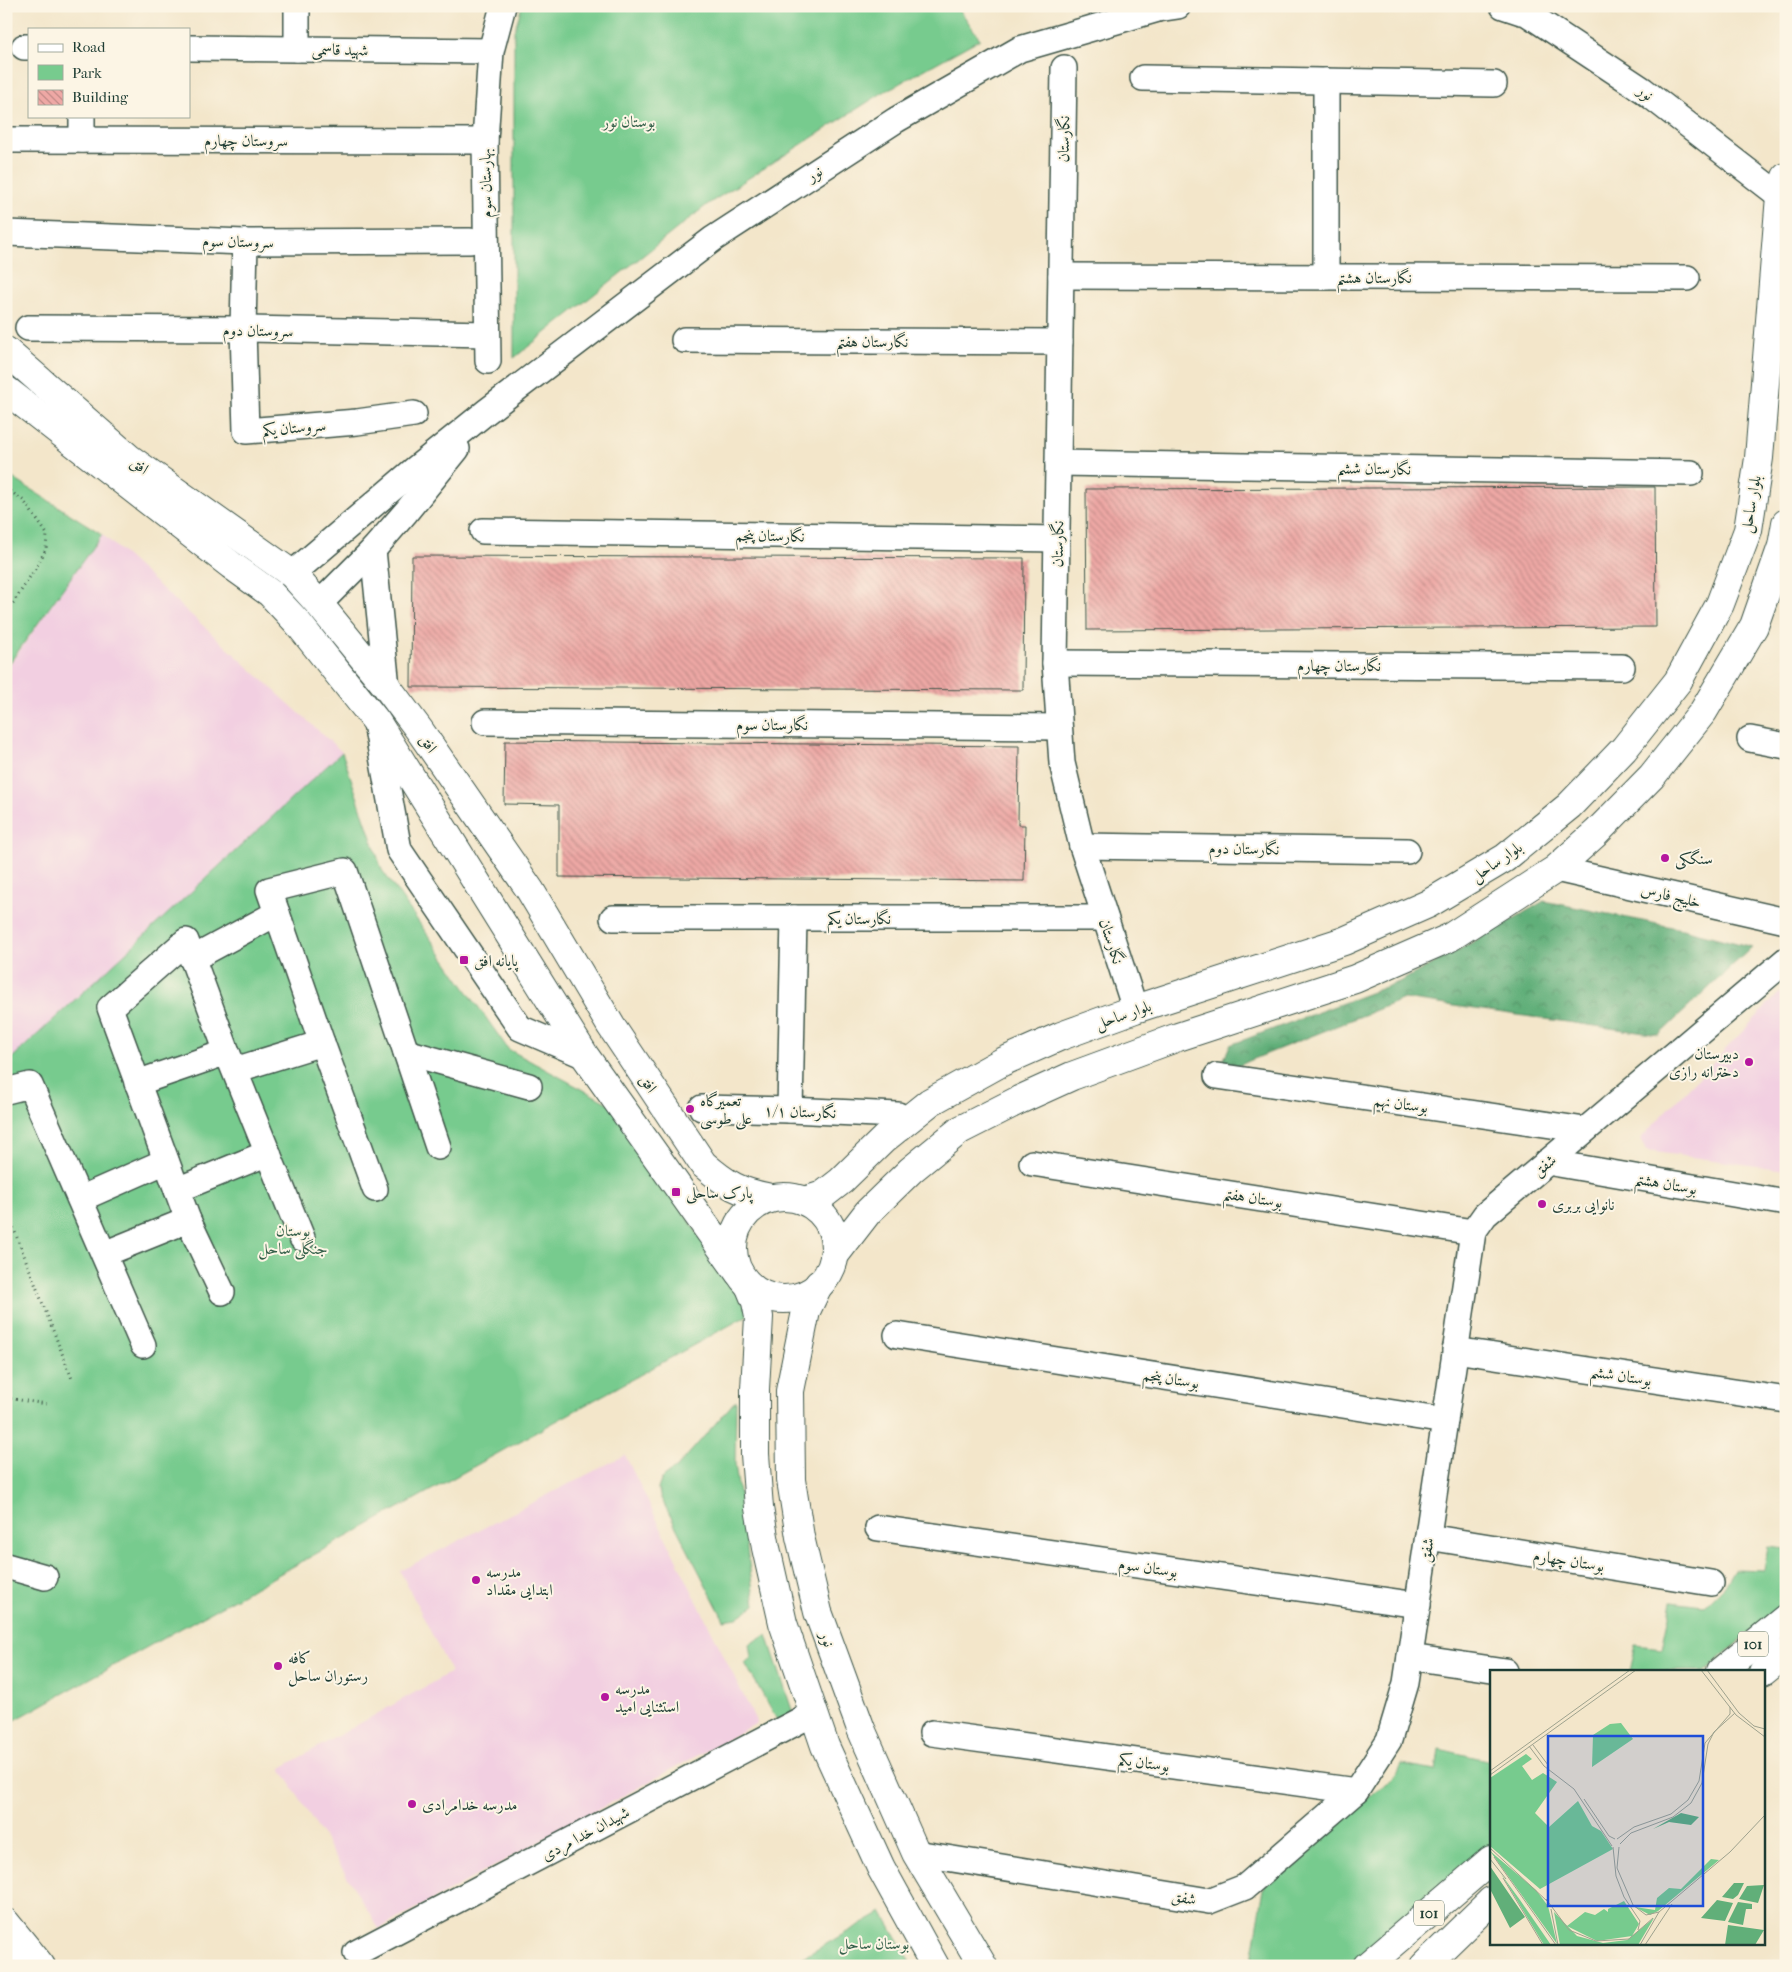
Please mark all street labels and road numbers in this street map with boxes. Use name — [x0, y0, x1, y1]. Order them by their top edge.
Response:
street label: شهید قاسمی — [311, 40, 368, 61]
street label: نور — [1632, 79, 1657, 105]
street label: نگارستان — [1053, 115, 1073, 163]
street label: سروستان چهارم — [204, 131, 288, 155]
street label: بهارستان سوم — [475, 148, 501, 218]
street label: نور — [801, 161, 826, 187]
street label: سروستان سوم — [202, 231, 274, 257]
street label: نگارستان هشتم — [1336, 267, 1412, 294]
street label: سروستان دوم — [222, 320, 294, 346]
street label: نگارستان هفتم — [836, 331, 908, 358]
street label: سروستان یکم — [261, 415, 327, 446]
street label: افق — [126, 452, 153, 479]
street label: نگارستان ششم — [1337, 457, 1411, 486]
street label: بلوار ساحل — [1736, 474, 1767, 535]
street label: نگارستان — [1047, 520, 1067, 568]
street label: نگارستان پنجم — [735, 524, 805, 552]
street label: نگارستان چهارم — [1297, 655, 1381, 680]
street label: نگارستان سوم — [736, 714, 808, 739]
street label: افق — [415, 731, 442, 757]
street label: نگارستان دوم — [1208, 837, 1280, 864]
street label: بلوار ساحل — [1467, 837, 1527, 887]
street label: خلیج فارس — [1638, 879, 1703, 916]
street label: نگارستان یکم — [827, 908, 891, 934]
street label: نگارستان — [1095, 916, 1129, 966]
street label: بلوار ساحل — [1093, 996, 1154, 1035]
street label: افق — [635, 1071, 661, 1097]
street label: بوستان نهم — [1372, 1090, 1429, 1123]
street label: نگارستان ۱/۱ — [763, 1100, 837, 1122]
street label: شفق — [1529, 1150, 1561, 1181]
street label: بوستان هشتم — [1632, 1169, 1699, 1205]
street label: بوستان هفتم — [1221, 1183, 1284, 1218]
street label: بوستان ششم — [1588, 1361, 1653, 1397]
street label: بوستان پنجم — [1140, 1365, 1201, 1398]
street label: شفق — [1415, 1536, 1439, 1564]
street label: بوستان چهارم — [1531, 1545, 1606, 1580]
street label: بوستان سوم — [1116, 1554, 1179, 1586]
street label: نور — [814, 1627, 839, 1650]
road number: 101 — [1738, 1632, 1768, 1656]
street label: بوستان یکم — [1116, 1749, 1171, 1781]
street label: شهیدان خدا مردی — [538, 1802, 633, 1866]
street label: شفق — [1170, 1886, 1198, 1910]
road number: 101 — [1414, 1900, 1444, 1926]

